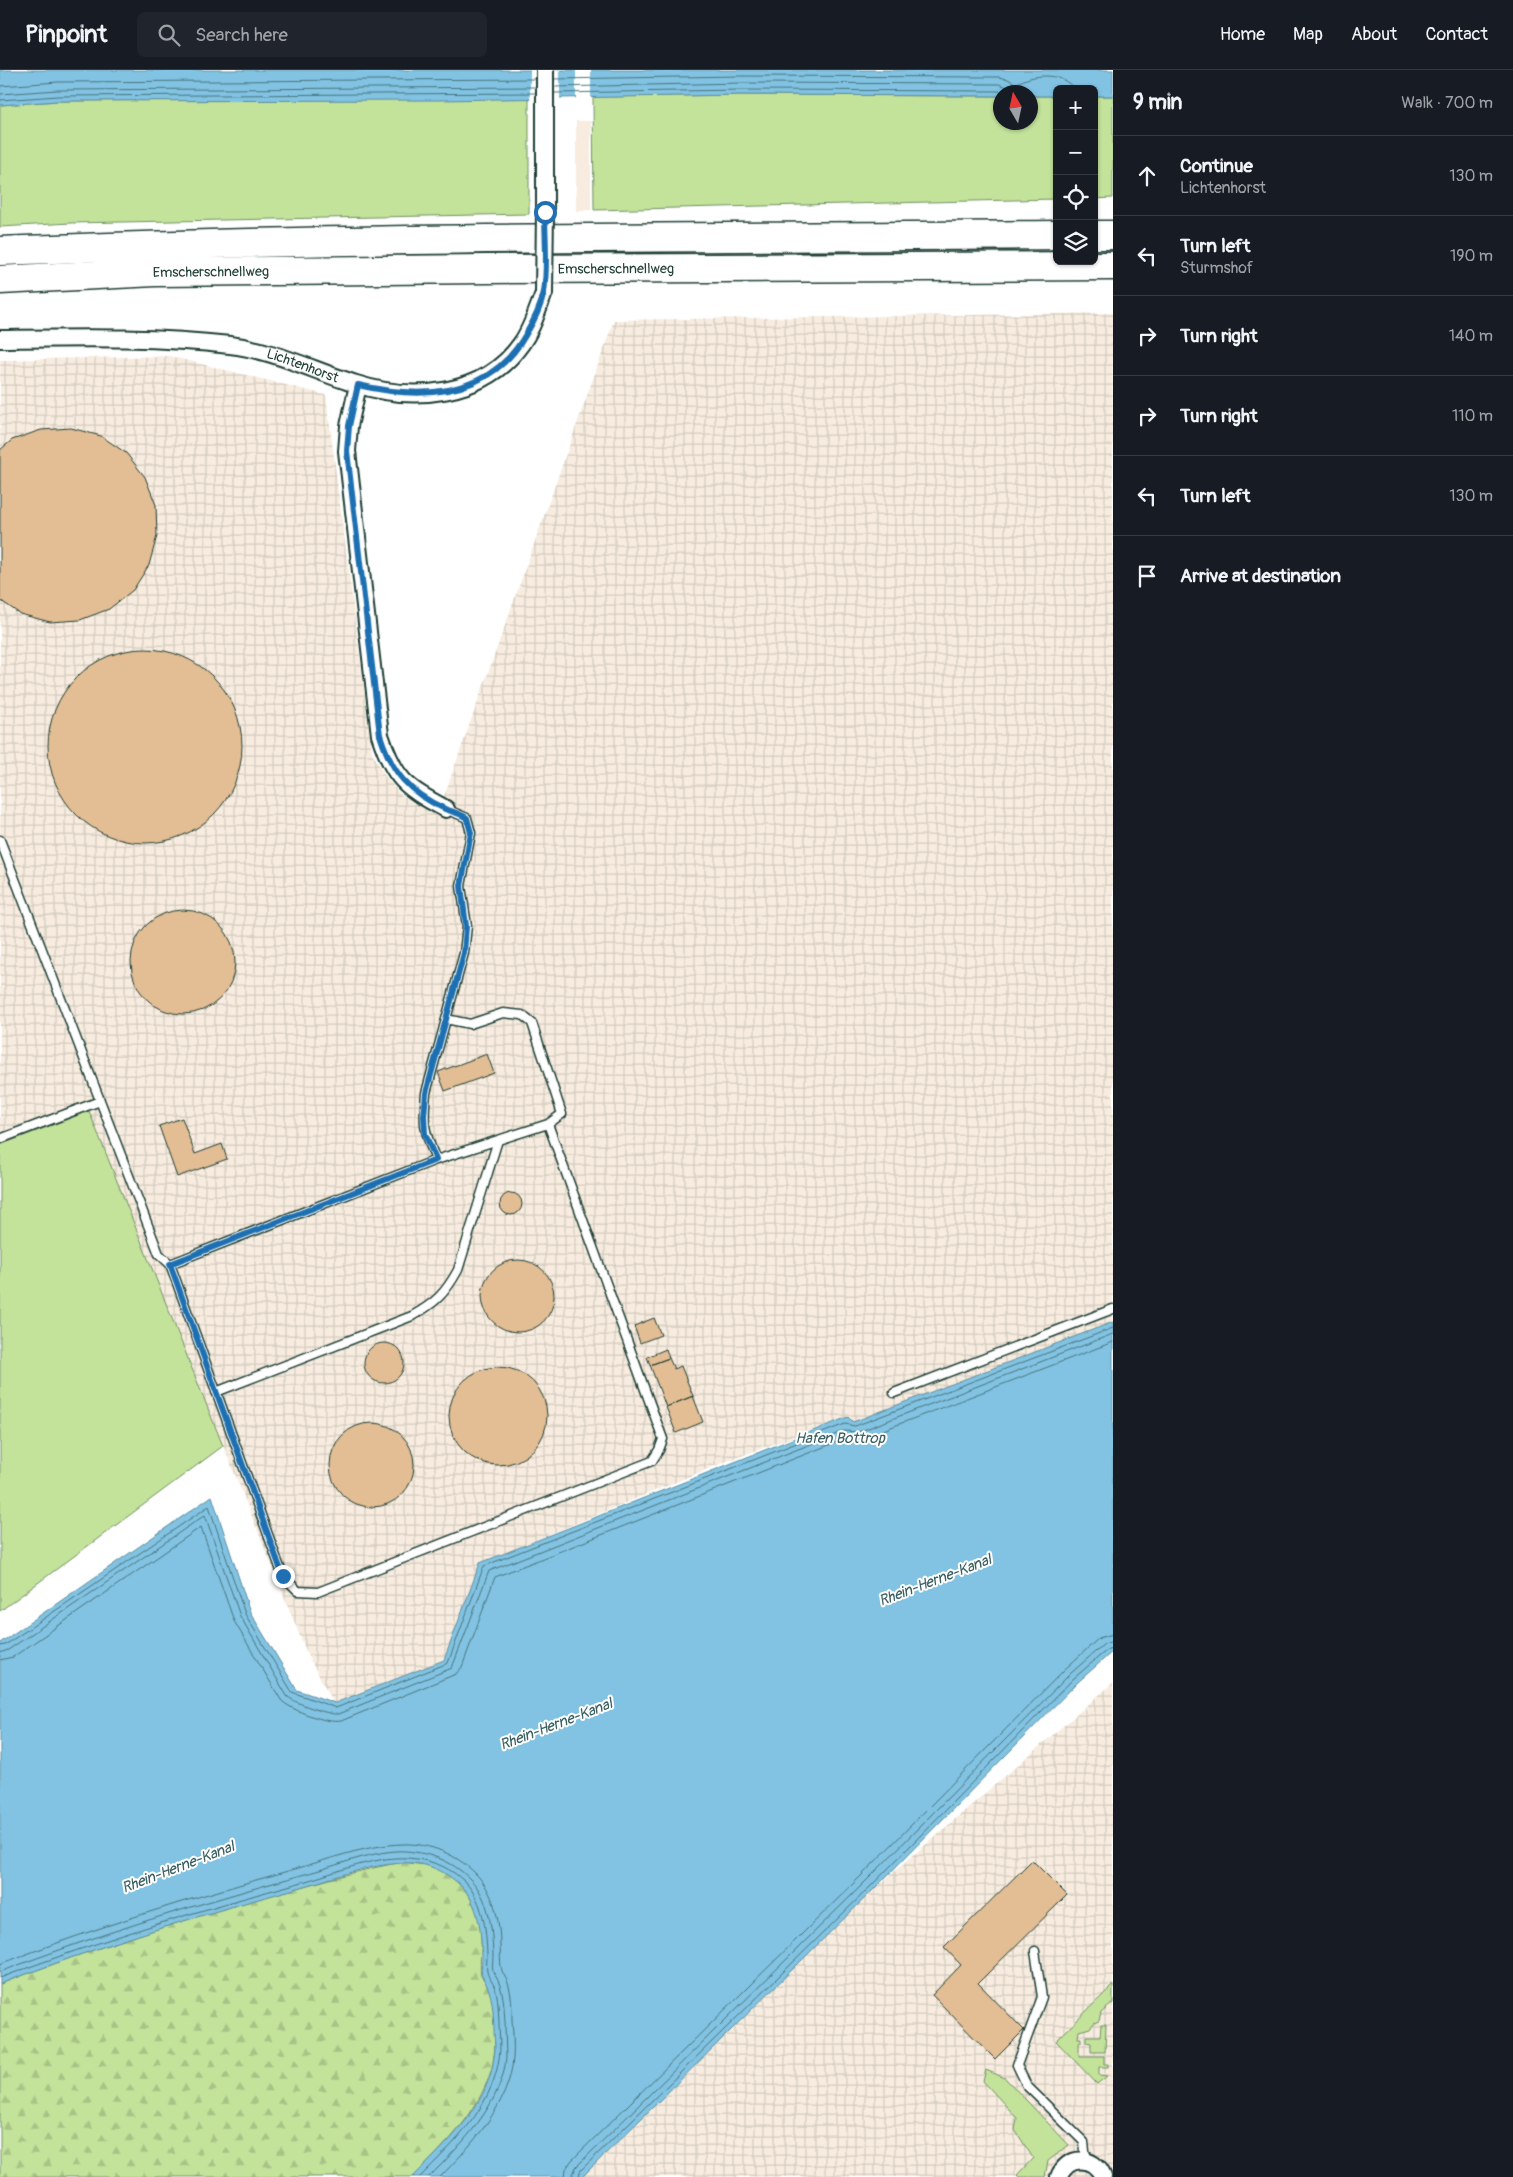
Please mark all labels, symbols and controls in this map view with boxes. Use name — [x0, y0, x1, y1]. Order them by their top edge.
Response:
search box — [137, 12, 487, 57]
text: Pinpoint — [25, 20, 107, 49]
icon: search — [155, 21, 183, 49]
text: Search here — [195, 23, 288, 47]
text: Home — [1220, 23, 1265, 46]
text: Map — [1293, 23, 1323, 46]
text: About — [1351, 23, 1397, 46]
text: Contact — [1425, 23, 1488, 46]
north arrow — [993, 85, 1038, 130]
map controls — [1053, 85, 1098, 265]
button: + — [1053, 85, 1098, 130]
text: 9 min — [1133, 89, 1182, 116]
text: Walk · 700 m — [1401, 93, 1493, 113]
button: − — [1053, 130, 1098, 175]
text: Continue — [1180, 154, 1253, 178]
icon: ahead — [1133, 162, 1161, 190]
text: 130 m — [1449, 166, 1493, 186]
button: locate — [1053, 175, 1098, 220]
text: Lichtenhorst — [1180, 178, 1266, 198]
route start — [534, 201, 557, 224]
button: layers — [1053, 220, 1098, 265]
text: Turn left — [1180, 234, 1250, 258]
icon: left — [1133, 242, 1161, 270]
text: 190 m — [1450, 246, 1493, 266]
text: Sturmshof — [1180, 258, 1253, 278]
street label: Emscherschnellweg — [558, 260, 674, 278]
street label: Emscherschnellweg — [153, 263, 269, 281]
icon: right — [1133, 322, 1161, 350]
text: Turn right — [1180, 324, 1258, 348]
text: 140 m — [1449, 326, 1493, 346]
street label: Lichtenhorst — [265, 345, 341, 387]
icon: right — [1133, 402, 1161, 430]
text: Turn right — [1180, 404, 1258, 428]
text: 110 m — [1452, 406, 1493, 426]
icon: left — [1133, 482, 1161, 510]
text: Turn left — [1180, 484, 1250, 508]
text: 130 m — [1449, 486, 1493, 506]
icon: arrive — [1133, 562, 1161, 590]
text: Arrive at destination — [1180, 564, 1341, 588]
water label: Hafen Bottrop — [795, 1429, 886, 1448]
water label: Rhein-Herne-Kanal — [876, 1550, 995, 1611]
route end — [272, 1565, 295, 1588]
water label: Rhein-Herne-Kanal — [497, 1694, 616, 1755]
water label: Rhein-Herne-Kanal — [119, 1837, 238, 1898]

